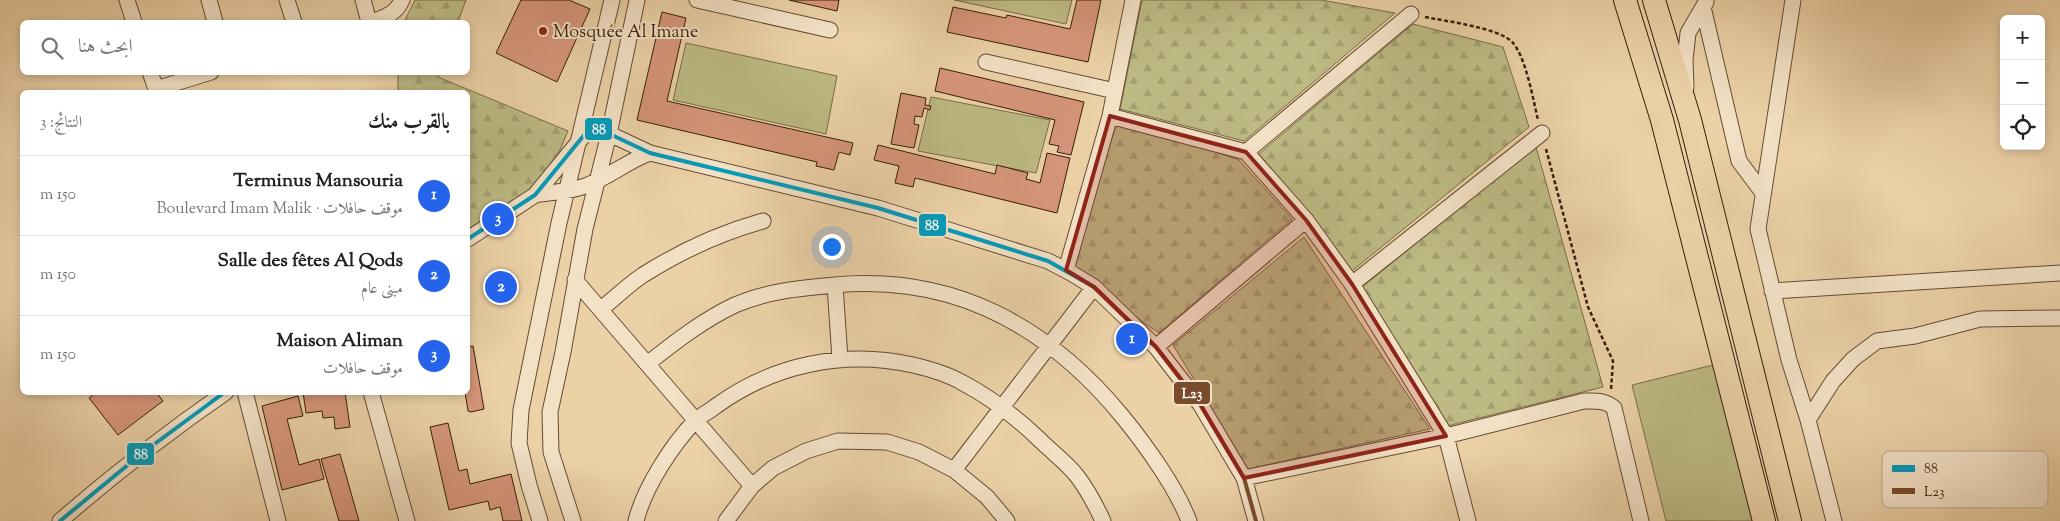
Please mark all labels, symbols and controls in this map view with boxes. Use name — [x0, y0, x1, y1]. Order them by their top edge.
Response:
map controls — [2000, 15, 2045, 150]
button: + — [2000, 15, 2045, 60]
search box — [20, 20, 470, 75]
place label: Mosquée Al Imane — [553, 20, 698, 46]
marker: Mosquée Al Imane — [537, 25, 549, 37]
icon: search — [38, 34, 66, 62]
text: ابحث هنا — [78, 34, 133, 61]
button: − — [2000, 60, 2045, 105]
button: locate — [2000, 105, 2045, 150]
text: بالقرب منك — [368, 108, 450, 138]
text: النتائج: 3 — [40, 112, 82, 135]
line badge: 88 — [584, 117, 613, 141]
text: 88 — [592, 121, 606, 141]
text: Terminus Mansouria — [233, 168, 403, 195]
text: 150 m — [40, 184, 76, 207]
text: 1 — [431, 184, 437, 207]
text: موقف حافلات · Boulevard Imam Malik — [156, 198, 403, 221]
pin: 3 — [482, 200, 514, 238]
line badge: 88 — [918, 213, 947, 237]
text: 88 — [925, 217, 939, 237]
your location — [819, 234, 845, 260]
text: Salle des fêtes Al Qods — [218, 248, 403, 275]
text: 150 m — [40, 264, 76, 287]
text: 2 — [430, 264, 438, 287]
pin: 2 — [485, 268, 517, 306]
text: مبنى عام — [361, 278, 403, 301]
pin: 1 — [1116, 320, 1148, 358]
text: Maison Aliman — [276, 328, 403, 355]
text: 150 m — [40, 344, 76, 367]
text: 3 — [431, 344, 437, 367]
text: موقف حافلات — [323, 358, 403, 381]
line badge: L23 — [1173, 381, 1211, 405]
text: L23 — [1182, 385, 1203, 405]
line badge: 88 — [126, 442, 155, 466]
text: 88 — [134, 446, 148, 466]
legend — [1882, 451, 2048, 508]
text: 88 — [1924, 460, 1938, 480]
text: L23 — [1924, 483, 1945, 503]

